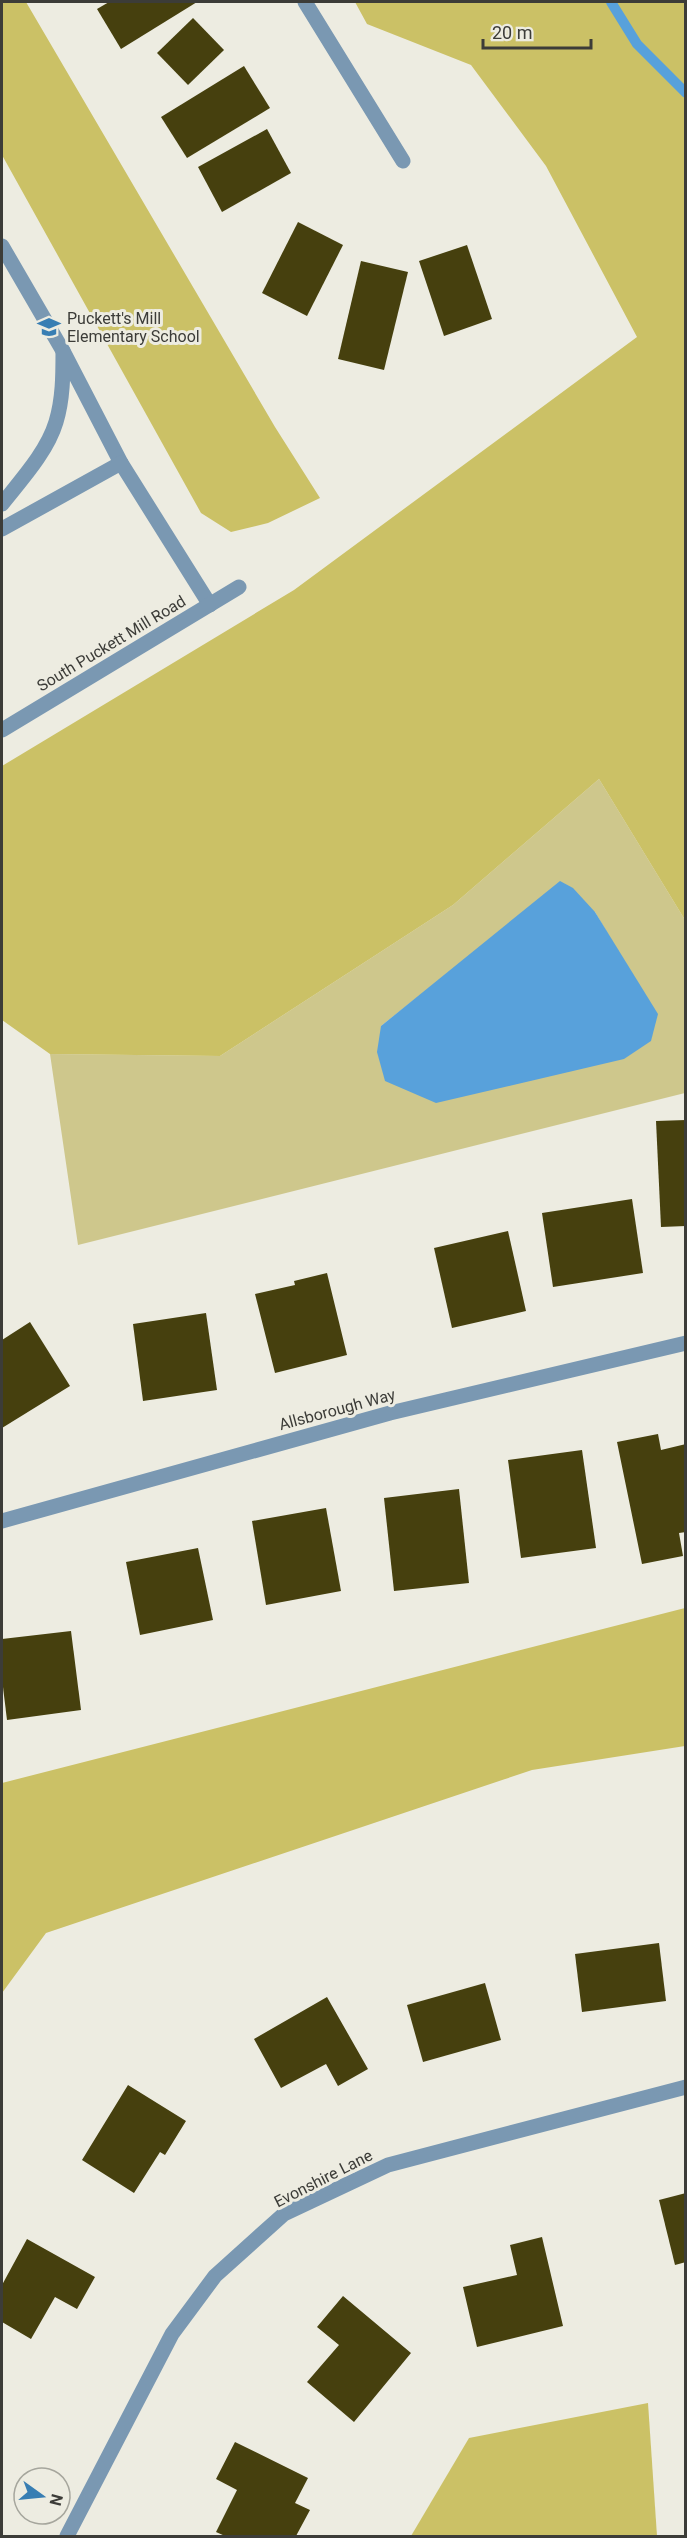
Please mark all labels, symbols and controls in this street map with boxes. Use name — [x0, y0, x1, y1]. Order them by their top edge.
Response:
scale bar — [483, 12, 591, 50]
text: 20 m — [492, 22, 532, 43]
place label: Puckett's Mill Elementary School — [67, 309, 200, 346]
school or university icon: Puckett's Mill Elementary School — [36, 314, 62, 340]
street label: South Puckett Mill Road — [34, 592, 189, 695]
street label: Allsborough Way — [277, 1385, 398, 1434]
street label: Evonshire Lane — [271, 2146, 376, 2211]
north arrow — [12, 2466, 72, 2526]
text: N — [45, 2492, 67, 2508]

